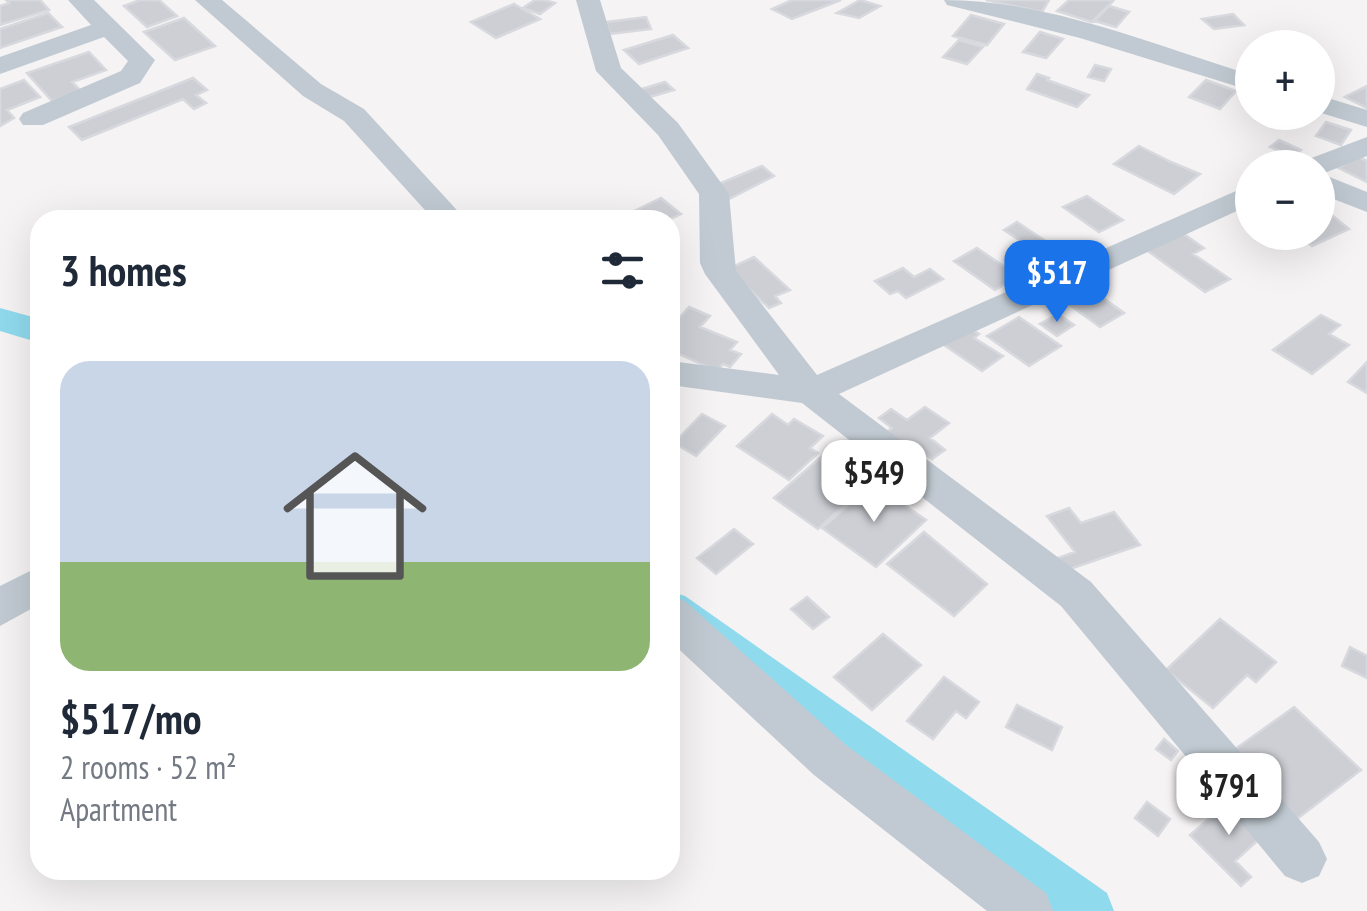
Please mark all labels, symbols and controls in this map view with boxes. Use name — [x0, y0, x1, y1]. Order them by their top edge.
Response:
map controls — [1235, 30, 1335, 250]
button: + — [1235, 30, 1335, 130]
button: − — [1235, 150, 1335, 250]
pin: $517 — [998, 240, 1116, 325]
text: 3 homes — [60, 243, 187, 298]
icon: filters — [595, 243, 650, 298]
text: $517 — [1026, 251, 1088, 293]
icon: home — [265, 426, 445, 606]
pin: $549 — [815, 440, 933, 525]
text: $549 — [843, 451, 905, 493]
text: $517/mo — [60, 691, 202, 746]
text: 2 rooms · 52 m² — [60, 746, 237, 788]
pin: $791 — [1170, 753, 1288, 838]
text: $791 — [1198, 764, 1260, 806]
text: Apartment — [60, 788, 177, 830]

